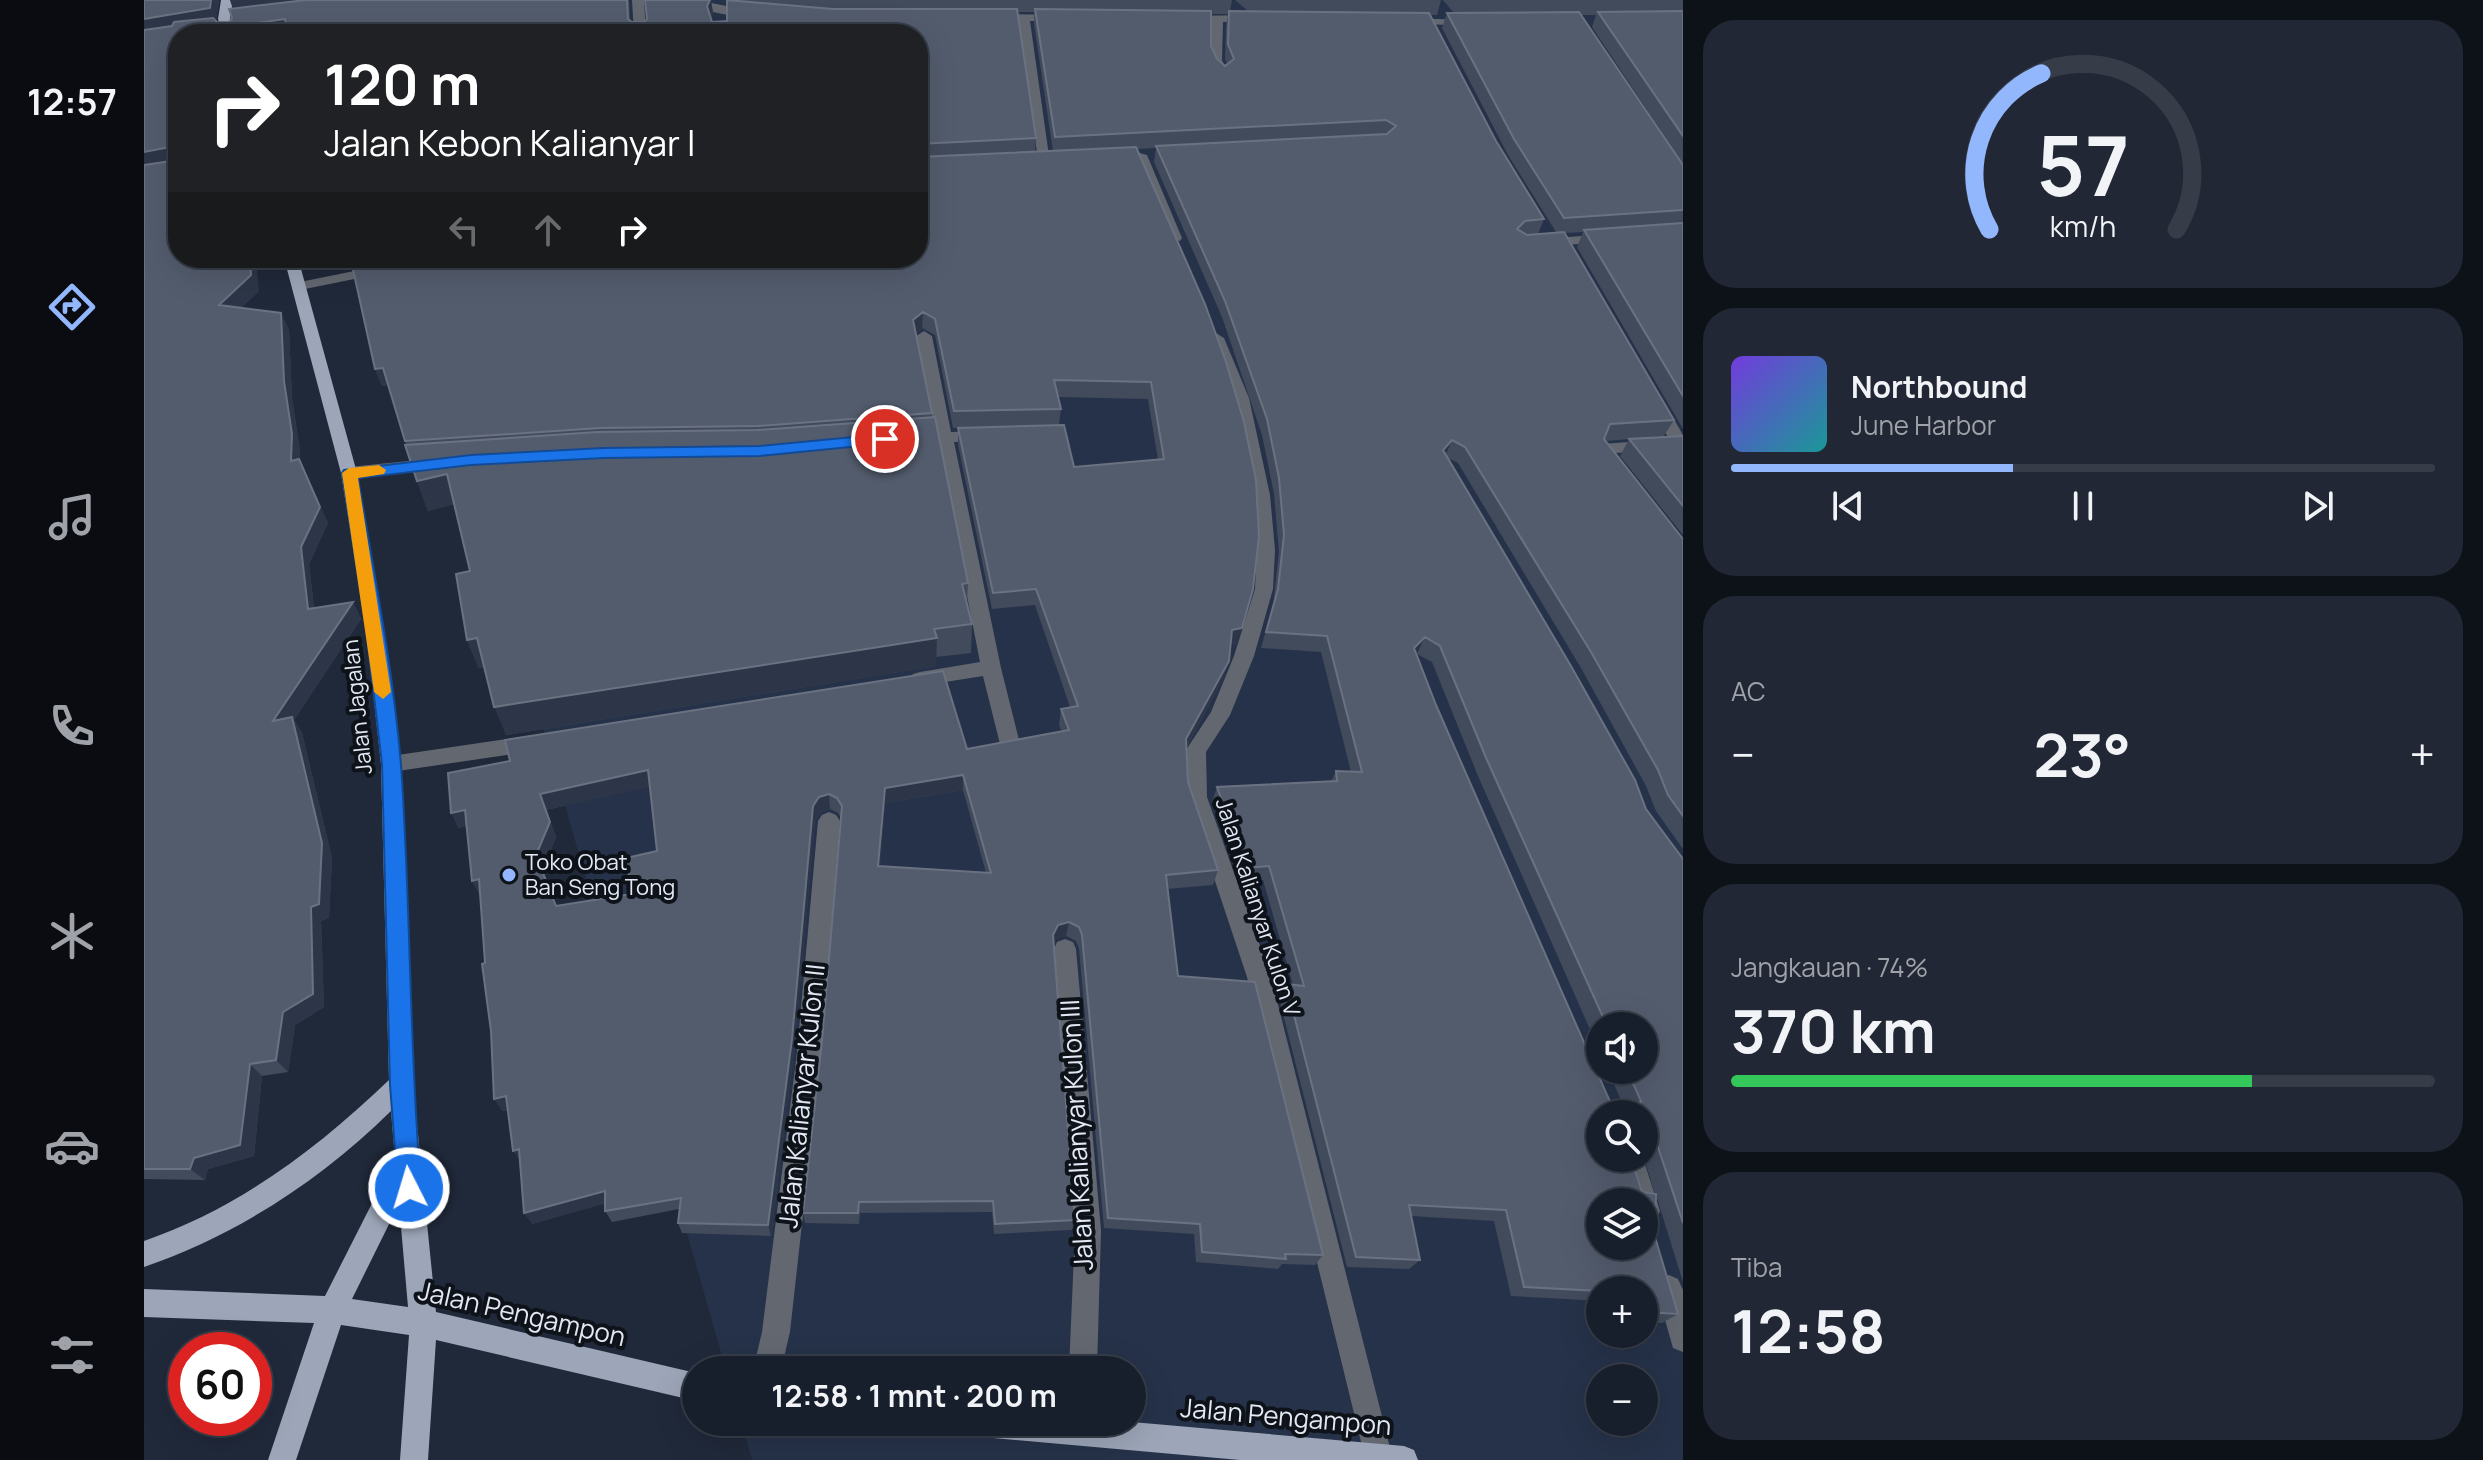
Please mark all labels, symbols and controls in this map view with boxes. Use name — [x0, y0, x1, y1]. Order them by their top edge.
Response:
text: 120 m — [324, 45, 480, 122]
icon: right — [192, 56, 296, 160]
text: 12:57 — [27, 77, 117, 126]
text: 57 — [2036, 107, 2130, 221]
text: Jalan Kebon Kalianyar I — [324, 118, 696, 167]
text: km/h — [2050, 207, 2116, 246]
icon: left — [442, 208, 486, 252]
icon: ahead — [526, 208, 570, 252]
icon: right — [610, 208, 654, 252]
icon: directions — [44, 279, 100, 335]
text: Northbound — [1851, 366, 2028, 407]
pin — [851, 405, 919, 473]
text: June Harbor — [1851, 407, 1996, 443]
icon: arrive — [863, 417, 907, 461]
icon: previous — [1826, 484, 1870, 528]
icon: pause — [2061, 484, 2105, 528]
icon: next — [2296, 484, 2340, 528]
icon: music — [44, 489, 100, 545]
street label: Jalan Jagalan — [335, 638, 379, 776]
text: AC — [1731, 673, 1766, 709]
icon: phone — [44, 698, 100, 754]
text: 23° — [2033, 713, 2131, 795]
text: − — [1731, 724, 1755, 784]
text: + — [2410, 724, 2435, 784]
street label: Jalan Kalianyar Kulon V — [1209, 794, 1308, 1021]
place label: Toko Obat Ban Seng Tong — [525, 847, 675, 902]
marker: Toko Obat Ban Seng Tong — [500, 866, 518, 884]
icon: climate — [44, 908, 100, 964]
text: Jangkauan · 74% — [1731, 949, 1928, 985]
street label: Jalan Kalianyar Kulon II — [769, 962, 833, 1230]
text: 370 km — [1731, 989, 1936, 1071]
street label: Jalan Kalianyar Kulon III — [1051, 999, 1101, 1272]
map controls — [1586, 1012, 1658, 1436]
button: sound — [1586, 1012, 1658, 1084]
button: search — [1586, 1100, 1658, 1172]
icon: car — [44, 1118, 100, 1174]
position arrow — [367, 1146, 451, 1230]
button: layers — [1586, 1188, 1658, 1260]
text: Tiba — [1731, 1249, 1782, 1285]
street label: Jalan Pengampon — [415, 1272, 629, 1354]
button: + — [1586, 1276, 1658, 1348]
text: 12:58 — [1731, 1289, 1885, 1371]
icon: filters — [44, 1327, 100, 1383]
speed limit sign: 60 — [168, 1332, 272, 1436]
button: − — [1586, 1364, 1658, 1436]
text: 12:58 · 1 mnt · 200 m — [771, 1375, 1057, 1416]
street label: Jalan Pengampon — [1179, 1389, 1393, 1443]

